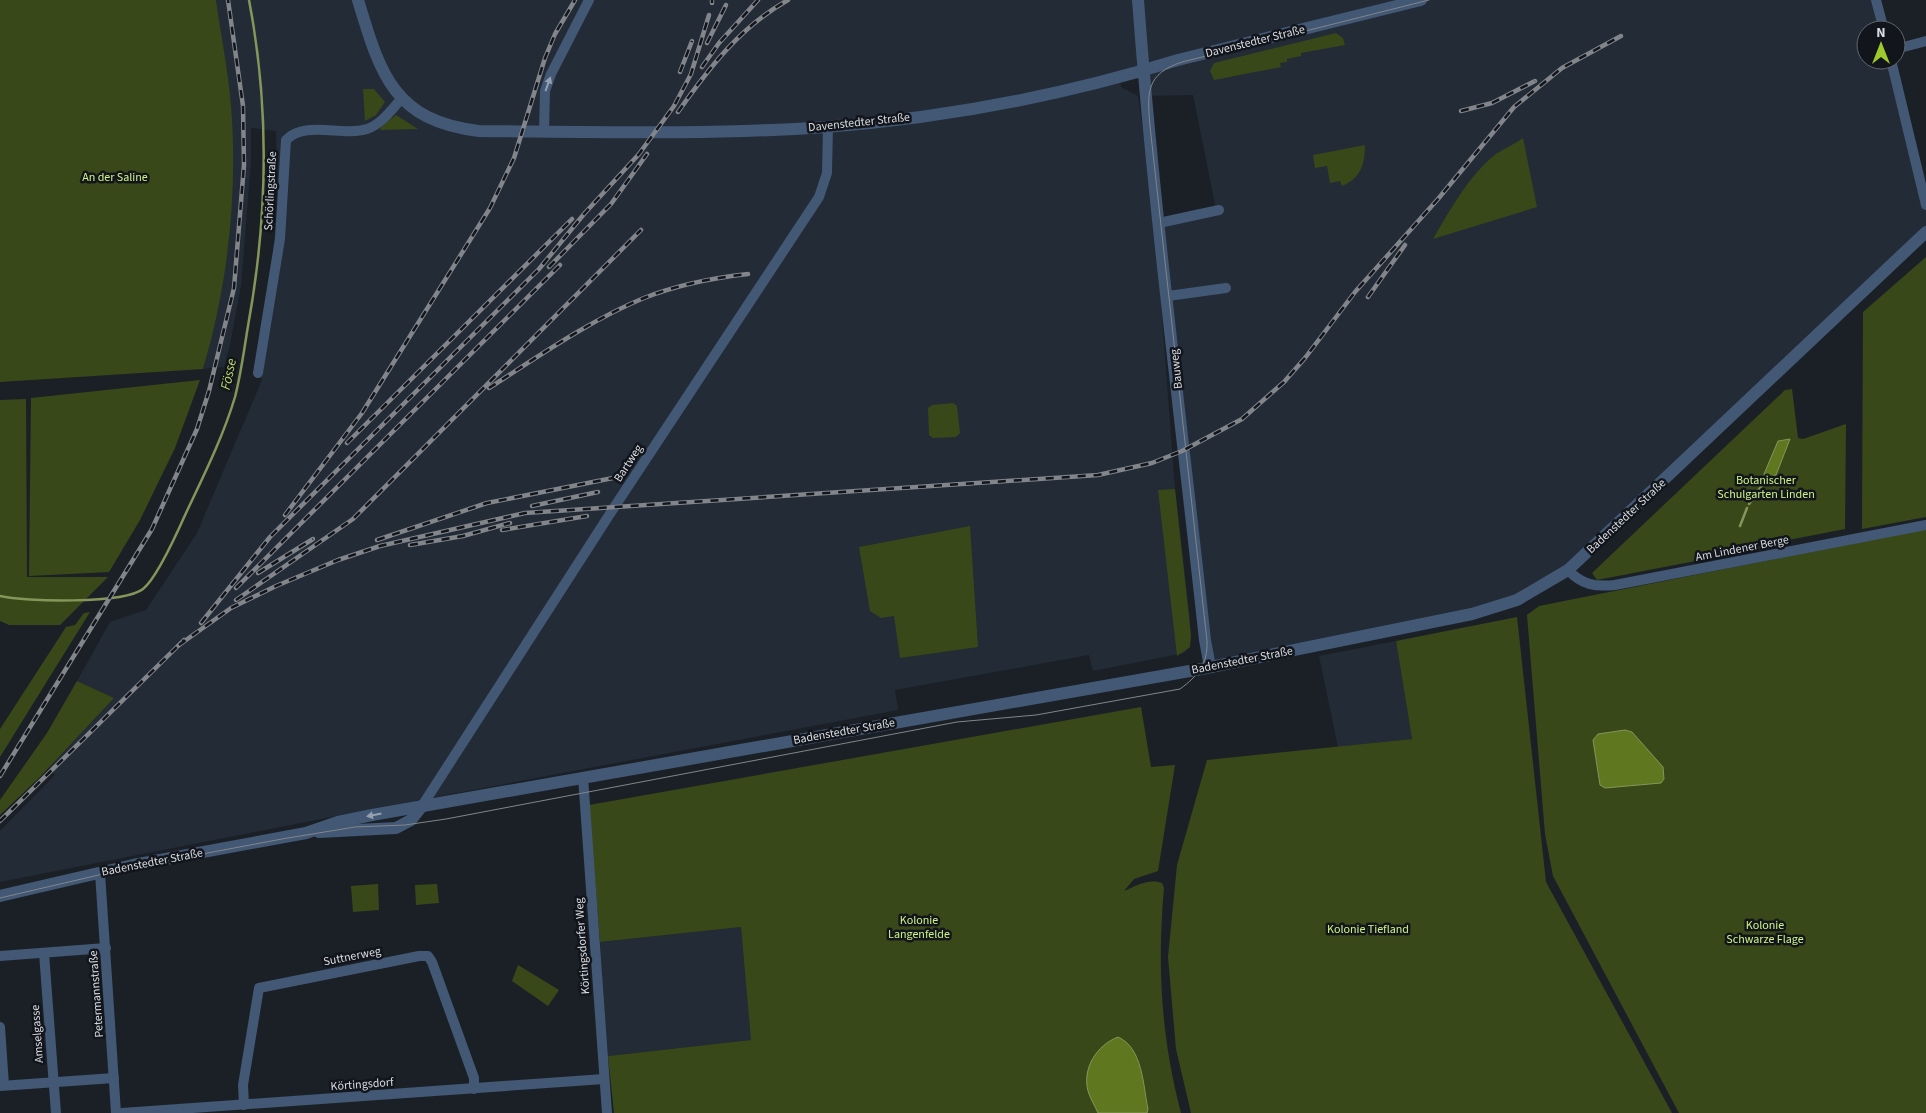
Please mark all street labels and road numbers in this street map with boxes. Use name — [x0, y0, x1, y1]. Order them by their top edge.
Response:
street label: Davenstedter Straße — [1203, 21, 1307, 62]
street label: Davenstedter Straße — [807, 109, 911, 136]
street label: Schörlingstraße — [260, 151, 281, 231]
street label: Bauweg — [1166, 348, 1187, 390]
street label: Bartweg — [610, 441, 647, 485]
street label: Badenstedter Straße — [1583, 475, 1670, 558]
street label: Am Lindener Berge — [1694, 531, 1790, 566]
street label: Badenstedter Straße — [1190, 642, 1294, 679]
street label: Badenstedter Straße — [792, 714, 896, 749]
street label: Badenstedter Straße — [100, 844, 204, 881]
street label: Körtingsdorfer Weg — [571, 897, 594, 995]
street label: Suttnerweg — [322, 943, 382, 970]
street label: Petermannstraße — [85, 950, 108, 1038]
street label: Amselgasse — [27, 1004, 48, 1064]
street label: Körtingsdorf — [330, 1074, 395, 1095]

